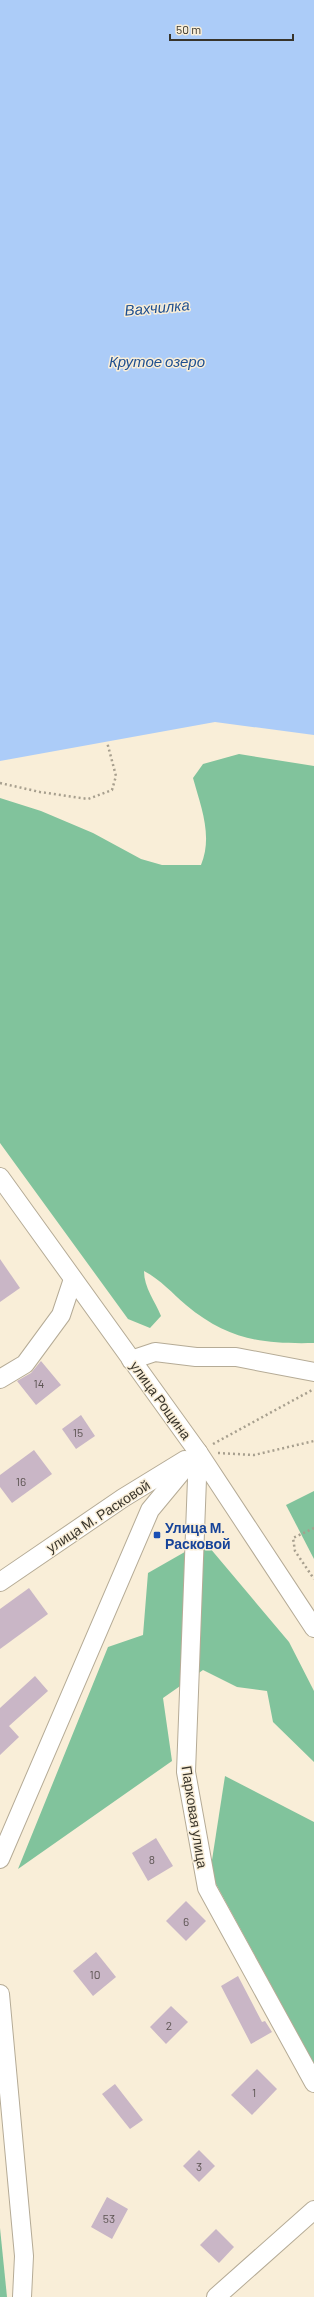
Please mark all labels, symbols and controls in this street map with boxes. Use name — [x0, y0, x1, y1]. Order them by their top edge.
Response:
scale bar — [170, 16, 293, 42]
text: 50 m — [176, 22, 201, 36]
water label: Вахчилка — [124, 295, 190, 319]
water label: Крутое озеро — [109, 352, 205, 370]
street label: улица Рощина — [127, 1358, 195, 1443]
house number: 14 — [34, 1376, 44, 1390]
house number: 15 — [73, 1425, 83, 1439]
house number: 16 — [16, 1474, 26, 1488]
street label: улица М. Расковой — [43, 1476, 153, 1556]
place label: Улица М. Расковой — [165, 1519, 231, 1552]
marker: Улица М. Расковой — [152, 1530, 162, 1540]
street label: Парковая улица — [178, 1764, 212, 1870]
house number: 8 — [149, 1852, 155, 1866]
house number: 6 — [183, 1914, 189, 1928]
house number: 10 — [90, 1967, 100, 1981]
house number: 2 — [166, 2018, 172, 2032]
house number: 1 — [252, 2085, 256, 2099]
house number: 3 — [196, 2159, 202, 2173]
house number: 53 — [103, 2211, 115, 2225]

